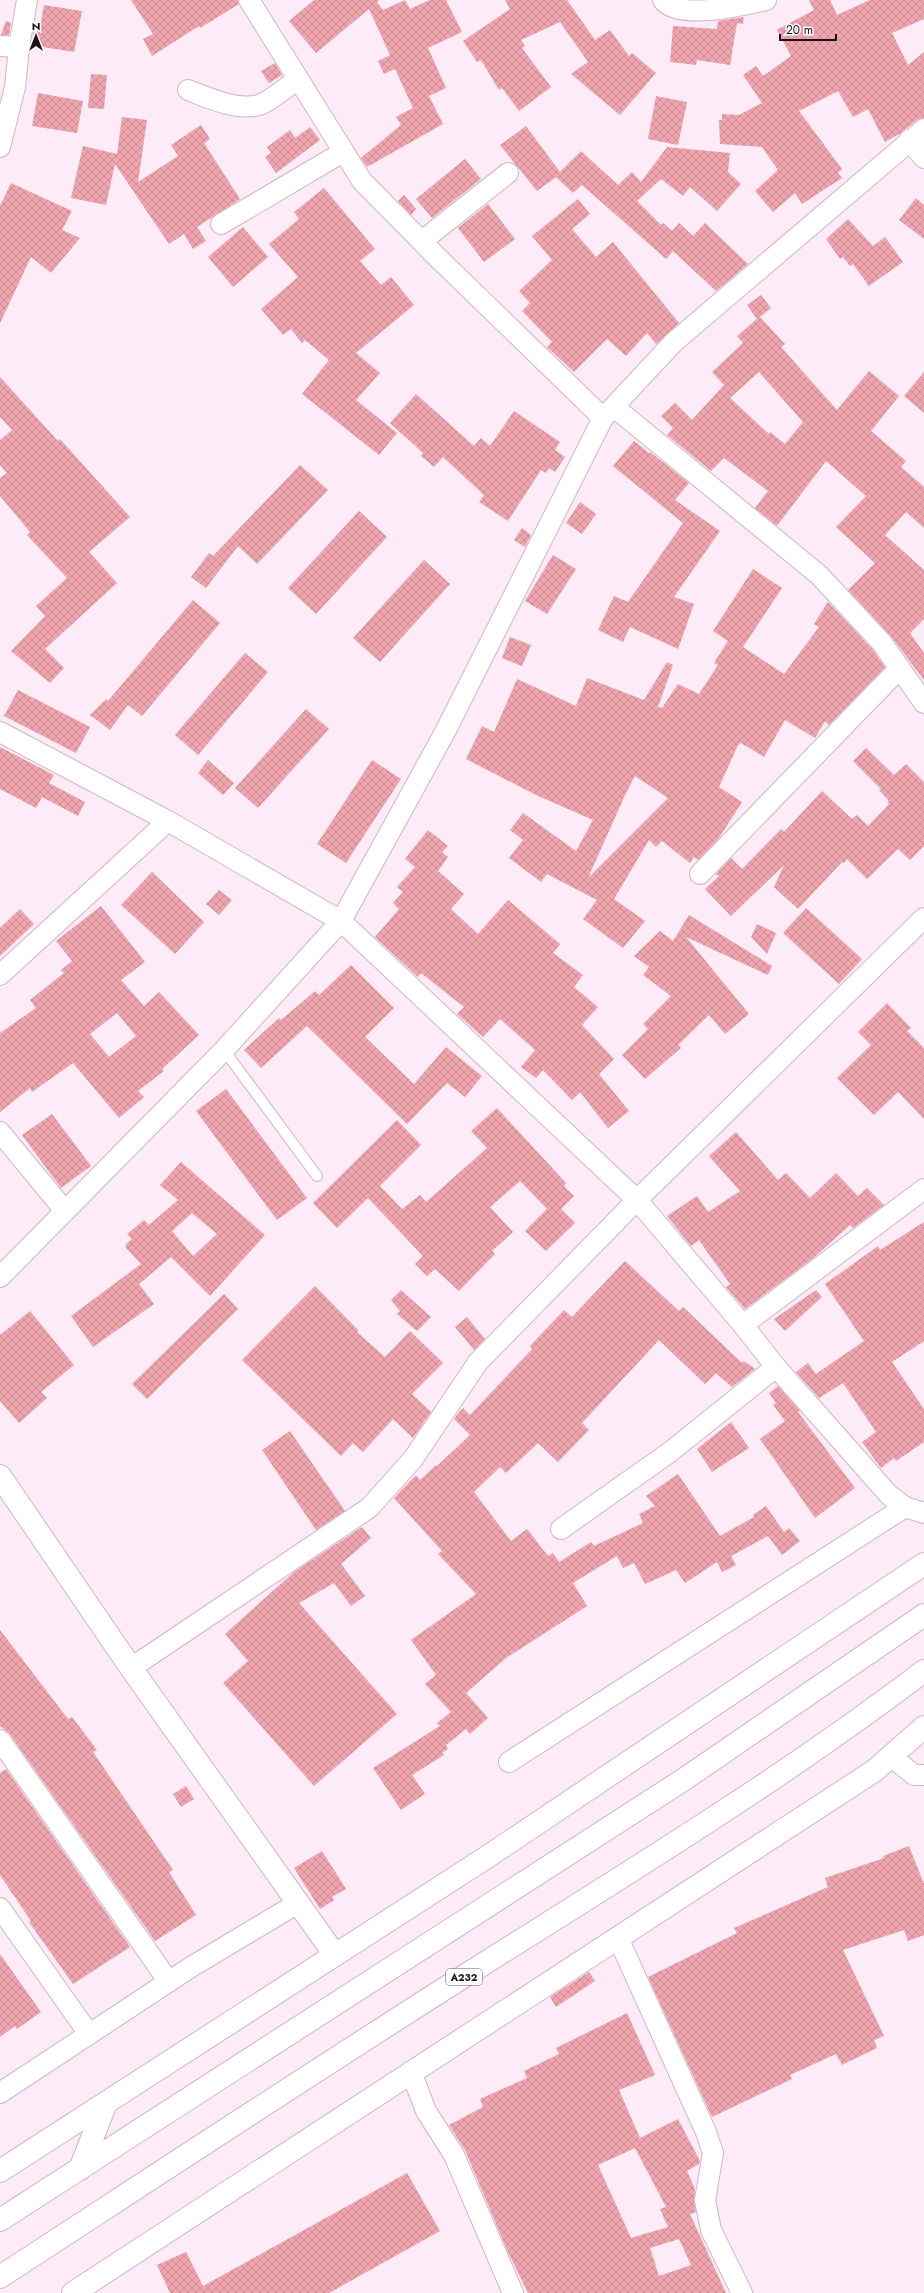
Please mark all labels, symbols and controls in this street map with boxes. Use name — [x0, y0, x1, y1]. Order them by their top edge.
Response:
north arrow — [16, 16, 56, 56]
scale bar — [780, 16, 836, 42]
text: N — [32, 18, 40, 34]
text: 20 m — [786, 21, 813, 39]
road number: A232 — [446, 1969, 482, 1985]

